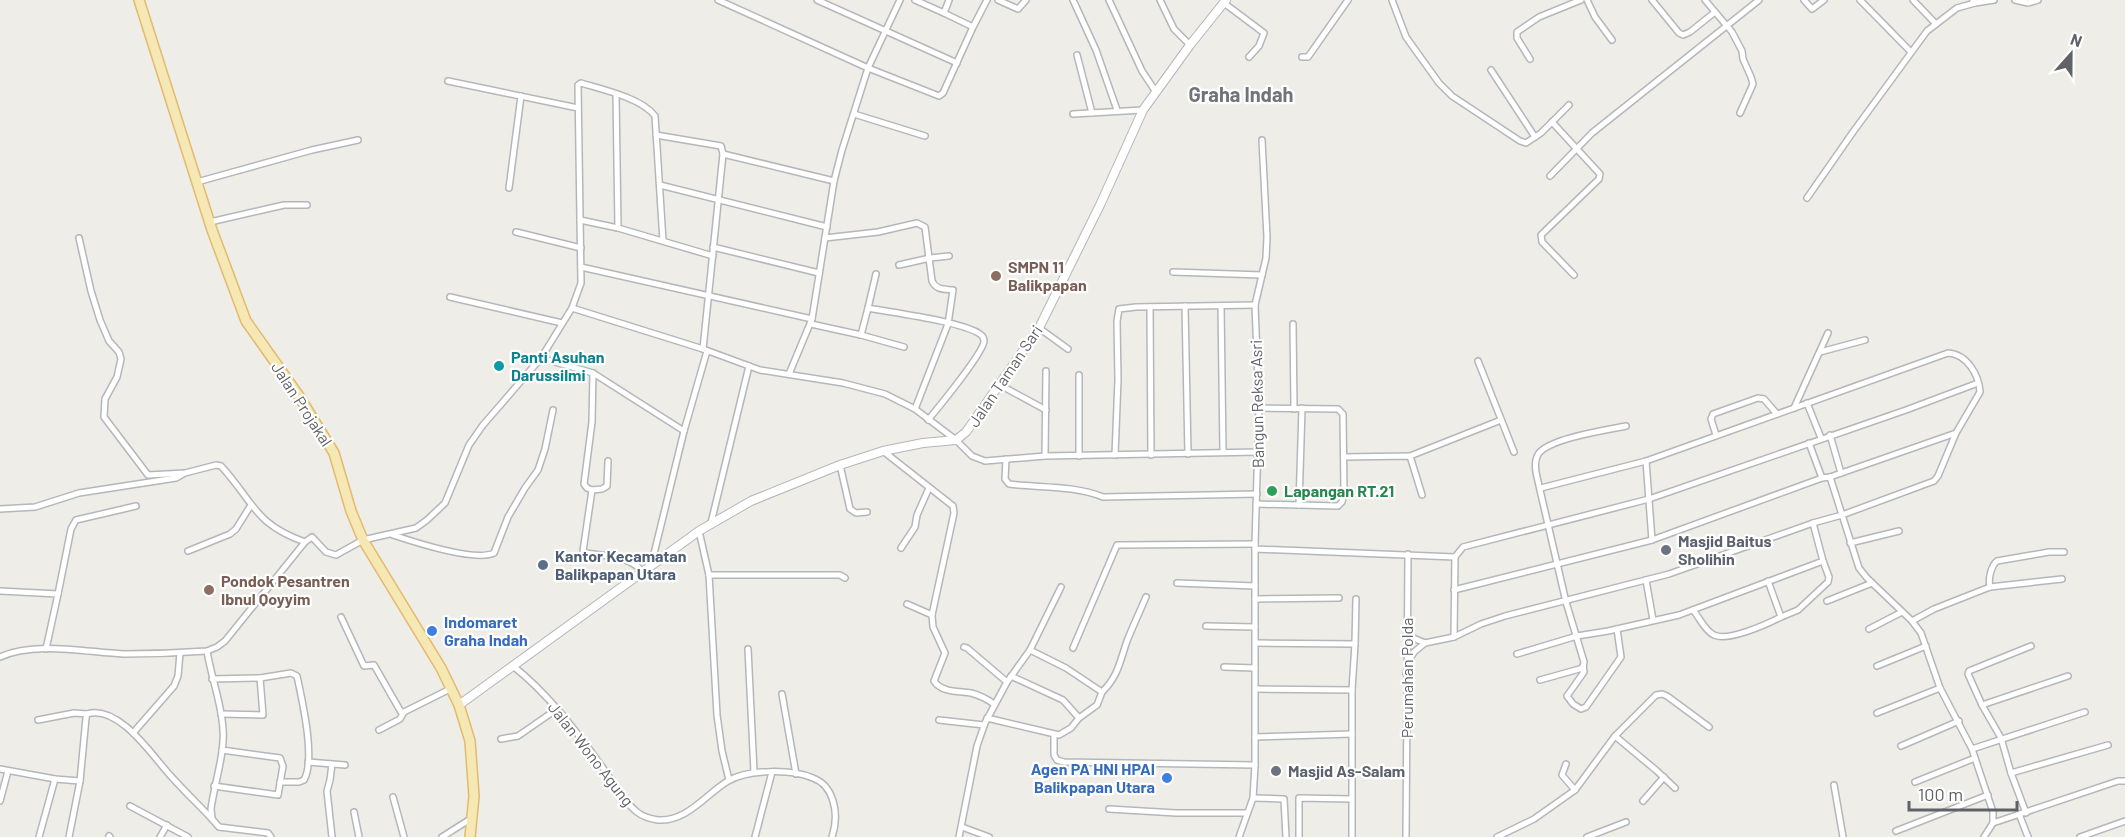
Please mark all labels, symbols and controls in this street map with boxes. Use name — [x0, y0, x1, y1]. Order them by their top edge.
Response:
north arrow — [2041, 24, 2101, 84]
text: N — [2068, 29, 2085, 50]
district label: Graha Indah — [1189, 82, 1293, 106]
place label: SMPN 11 Balikpapan — [1008, 257, 1087, 294]
marker: SMPN 11 Balikpapan — [989, 269, 1003, 283]
street label: Jalan Taman Sari — [964, 321, 1046, 430]
street label: Bangun Reksa Asri — [1246, 340, 1267, 468]
place label: Panti Asuhan Darussilmi — [511, 347, 604, 384]
street label: Jalan Projakal — [268, 358, 337, 450]
marker: Panti Asuhan Darussilmi — [492, 359, 506, 373]
place label: Lapangan RT.21 — [1284, 481, 1394, 500]
marker: Lapangan RT.21 — [1265, 484, 1279, 498]
place label: Masjid Baitus Sholihin — [1678, 531, 1772, 568]
marker: Masjid Baitus Sholihin — [1659, 543, 1673, 557]
place label: Kantor Kecamatan Balikpapan Utara — [555, 546, 687, 583]
marker: Kantor Kecamatan Balikpapan Utara — [536, 558, 550, 572]
place label: Pondok Pesantren Ibnul Qoyyim — [221, 571, 350, 608]
marker: Pondok Pesantren Ibnul Qoyyim — [202, 583, 216, 597]
place label: Indomaret Graha Indah — [444, 612, 528, 649]
street label: Perumahan Polda — [1397, 618, 1416, 738]
marker: Indomaret Graha Indah — [425, 624, 439, 638]
street label: Jalan Wono Agung — [545, 698, 638, 810]
place label: Agen PA HNI HPAI Balikpapan Utara — [1031, 759, 1155, 796]
place label: Masjid As-Salam — [1288, 761, 1405, 780]
marker: Masjid As-Salam — [1269, 764, 1283, 778]
marker: Agen PA HNI HPAI Balikpapan Utara — [1160, 771, 1174, 785]
scale bar — [1909, 774, 2017, 812]
text: 100 m — [1918, 783, 1963, 805]

